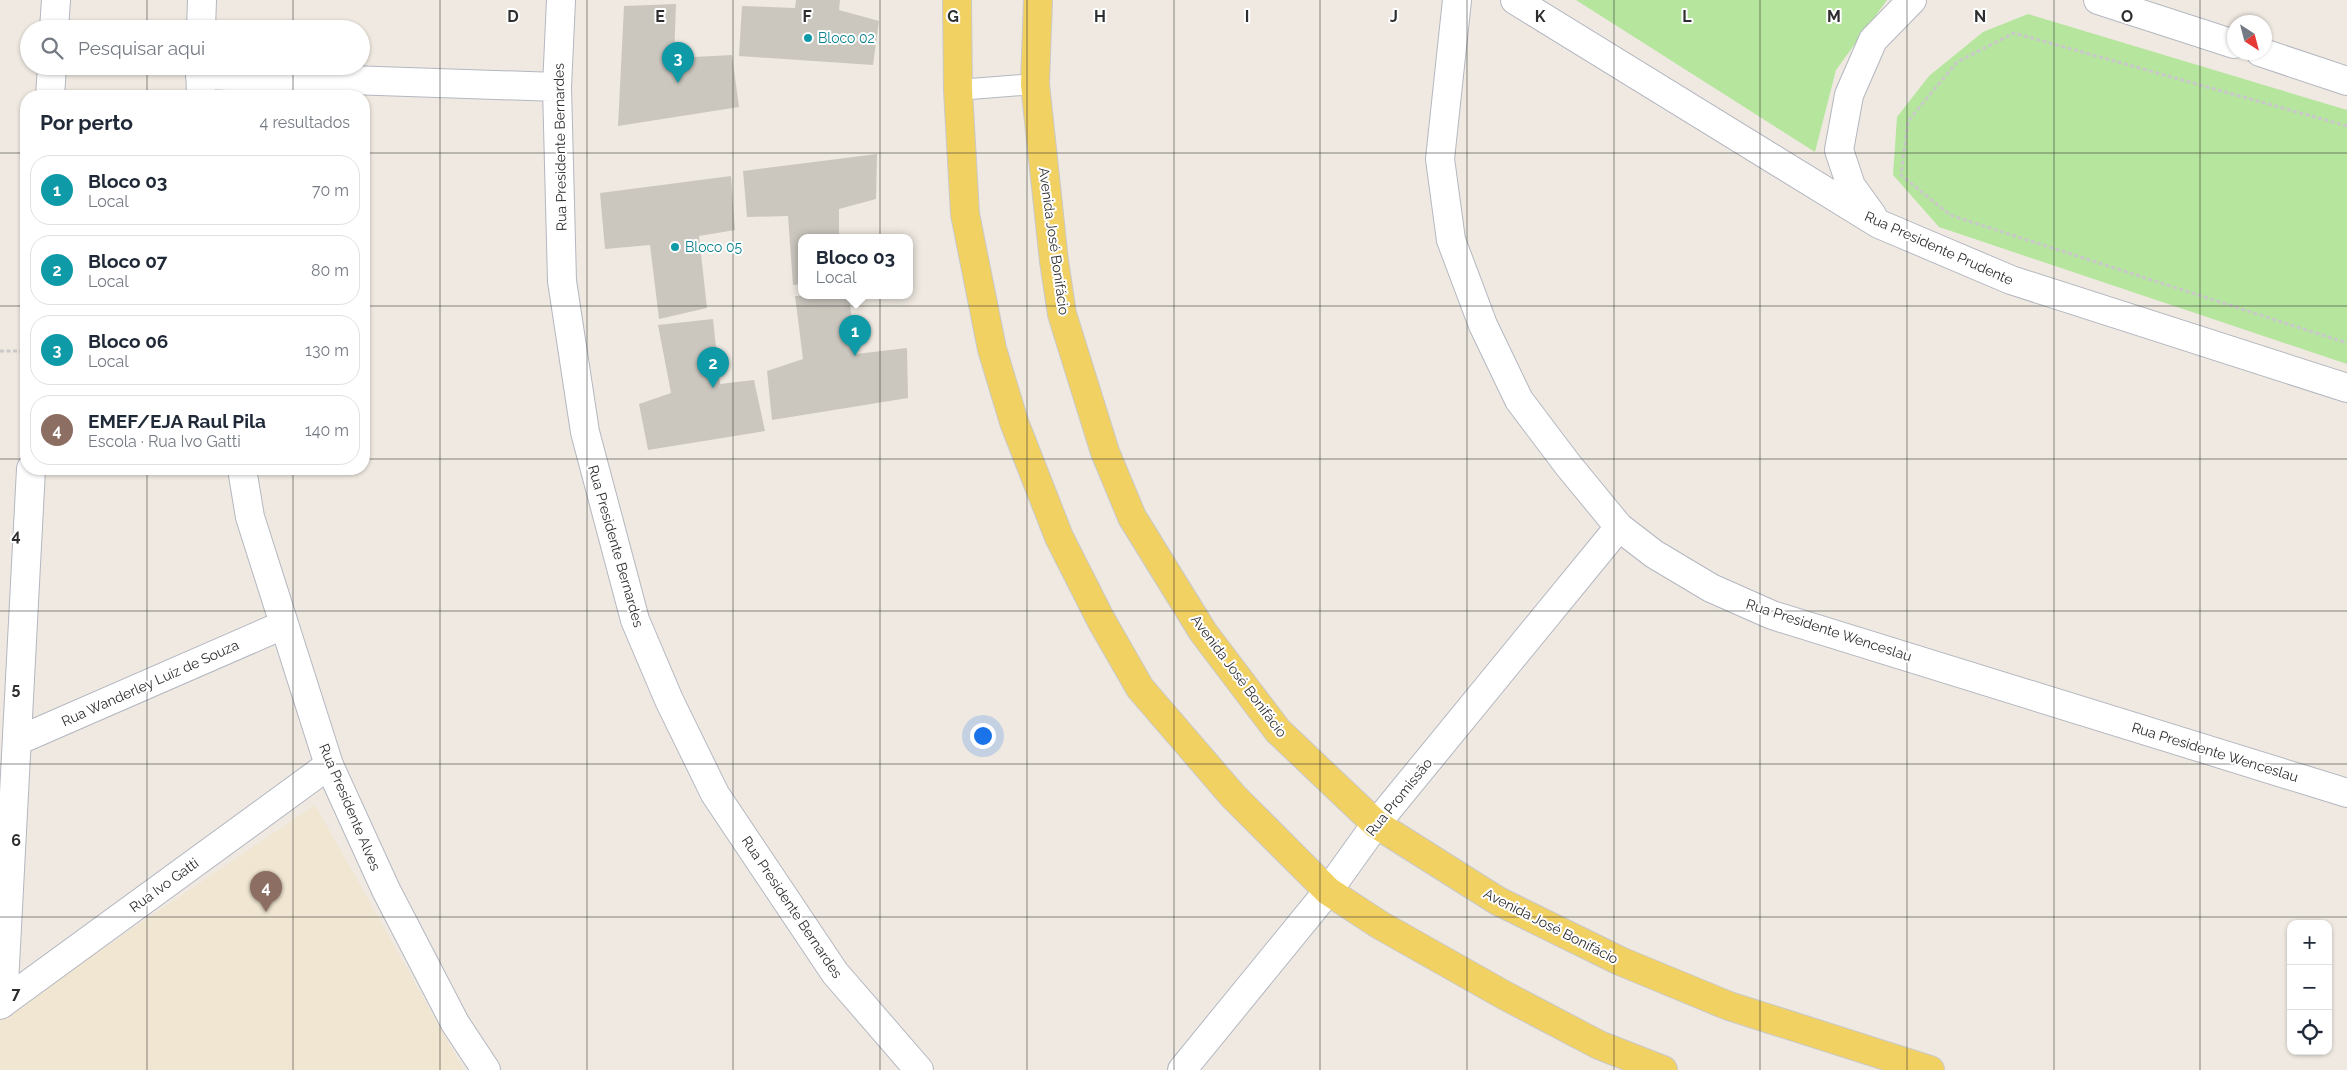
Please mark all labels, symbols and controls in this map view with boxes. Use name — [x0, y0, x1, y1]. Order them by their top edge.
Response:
text: D — [507, 7, 519, 26]
text: E — [655, 7, 665, 26]
text: F — [802, 7, 812, 26]
text: G — [947, 7, 959, 26]
text: H — [1094, 7, 1106, 26]
text: I — [1245, 7, 1249, 26]
text: J — [1390, 7, 1398, 26]
text: K — [1535, 7, 1546, 26]
text: L — [1682, 7, 1692, 26]
text: M — [1827, 7, 1841, 26]
text: N — [1974, 7, 1986, 26]
text: O — [2121, 7, 2133, 26]
north arrow — [2227, 15, 2272, 60]
search box — [20, 20, 370, 75]
place label: Bloco 02 — [818, 30, 875, 46]
marker: Bloco 02 — [802, 32, 814, 44]
icon: search — [38, 34, 66, 62]
text: Pesquisar aqui — [78, 37, 205, 59]
pin: 3 — [662, 42, 694, 83]
street label: Rua Presidente Bernardes — [551, 63, 569, 231]
text: Por perto — [40, 110, 133, 135]
text: 4 resultados — [260, 113, 350, 132]
street label: Avenida José Bonifácio — [1036, 166, 1072, 316]
text: Bloco 03 — [88, 170, 167, 192]
text: 1 — [53, 181, 61, 200]
text: 70 m — [312, 181, 349, 200]
text: Local — [88, 192, 129, 211]
street label: Rua Presidente Prudente — [1862, 208, 2016, 288]
popup — [798, 234, 913, 299]
place label: Bloco 05 — [685, 239, 743, 255]
marker: Bloco 05 — [669, 241, 681, 253]
text: Bloco 03 — [816, 246, 895, 268]
text: Bloco 07 — [88, 250, 167, 272]
text: 2 — [52, 261, 62, 280]
text: 80 m — [311, 261, 349, 280]
text: Local — [816, 268, 856, 287]
text: Local — [88, 272, 129, 291]
pin: 1 — [839, 315, 871, 356]
text: Bloco 06 — [88, 330, 168, 352]
text: 3 — [53, 341, 61, 360]
text: 130 m — [305, 341, 349, 360]
pin: 2 — [697, 347, 729, 388]
text: Local — [88, 352, 129, 371]
text: EMEF/EJA Raul Pila — [88, 410, 266, 432]
text: 4 — [52, 421, 62, 440]
text: 140 m — [305, 421, 349, 440]
text: Escola · Rua Ivo Gatti — [88, 432, 241, 451]
street label: Rua Presidente Bernardes — [585, 463, 647, 629]
text: 4 — [11, 526, 21, 545]
street label: Rua Presidente Wenceslau — [1744, 596, 1914, 664]
street label: Avenida José Bonifácio — [1188, 612, 1290, 740]
street label: Rua Wanderley Luiz de Souza — [59, 637, 241, 729]
text: 5 — [12, 679, 21, 698]
street label: Rua Presidente Wenceslau — [2130, 719, 2300, 785]
your location — [970, 723, 996, 749]
street label: Rua Presidente Alves — [316, 741, 384, 873]
street label: Rua Promissão — [1363, 755, 1435, 839]
text: 6 — [11, 831, 21, 850]
street label: Rua Presidente Bernardes — [738, 833, 846, 981]
street label: Rua Ivo Gatti — [126, 855, 202, 915]
pin: 4 — [250, 871, 282, 912]
street label: Avenida José Bonifácio — [1481, 885, 1621, 967]
map controls — [2287, 920, 2332, 1055]
button: + — [2287, 920, 2332, 965]
button: − — [2287, 965, 2332, 1010]
text: 7 — [12, 984, 21, 1003]
button: locate — [2287, 1010, 2332, 1055]

